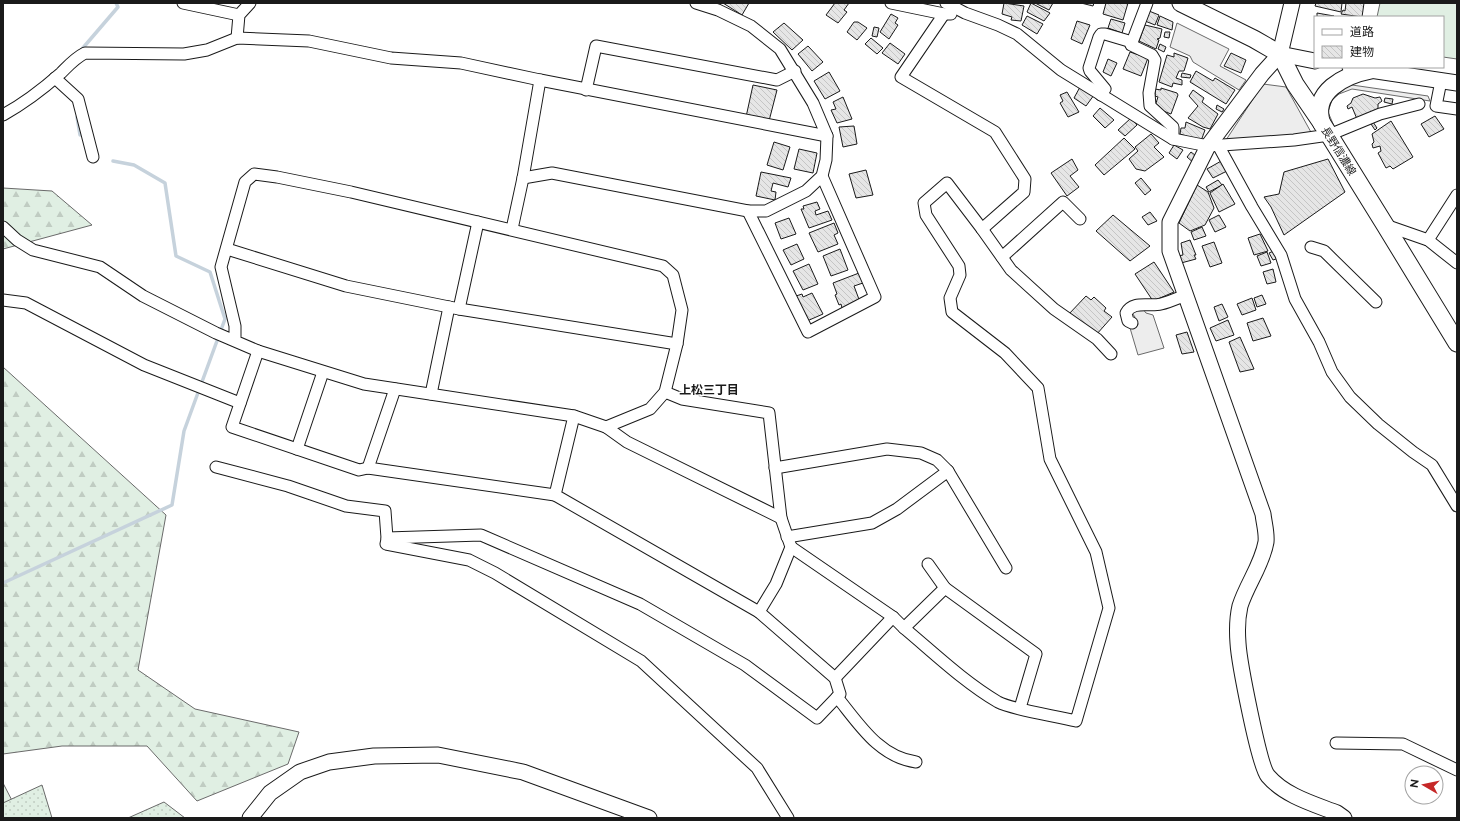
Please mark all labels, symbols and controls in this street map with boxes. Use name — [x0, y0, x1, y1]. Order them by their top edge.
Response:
legend — [1314, 16, 1444, 68]
text: 道路 — [1350, 25, 1374, 39]
text: 建物 — [1350, 45, 1374, 59]
street label: 長野信濃線 — [1318, 124, 1359, 178]
district label: 上松三丁目 — [679, 383, 739, 397]
north arrow — [1404, 765, 1444, 805]
text: N — [1408, 778, 1422, 789]

